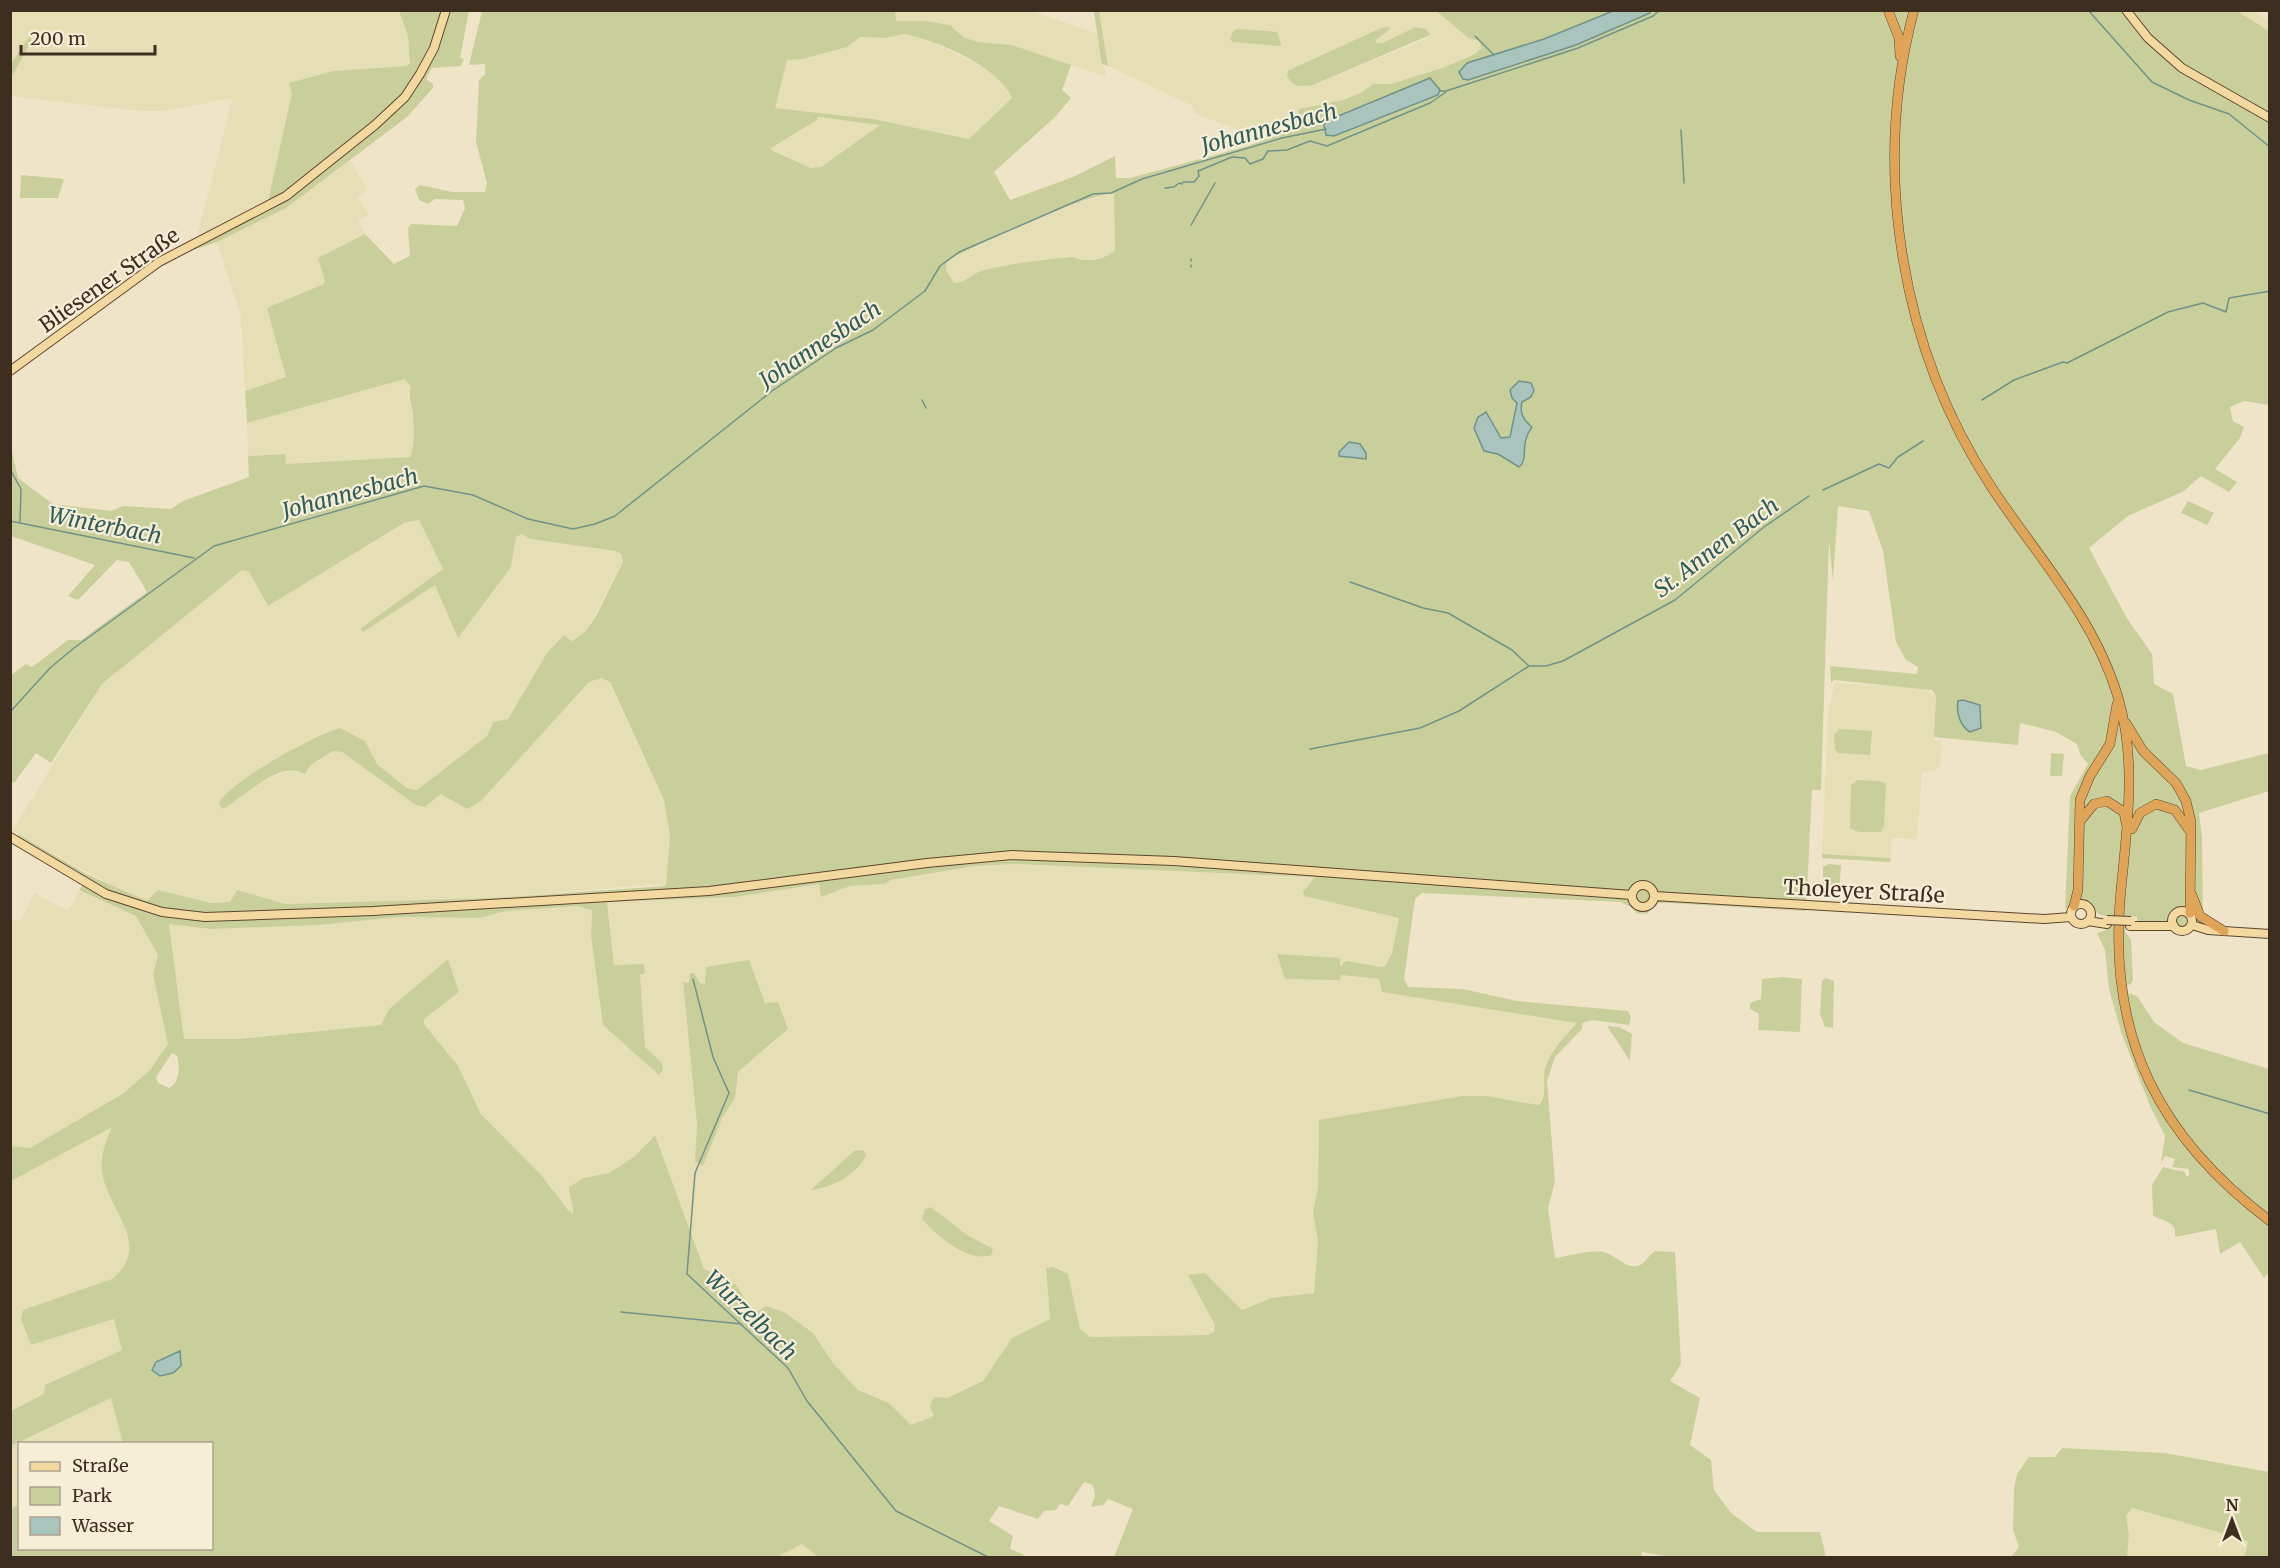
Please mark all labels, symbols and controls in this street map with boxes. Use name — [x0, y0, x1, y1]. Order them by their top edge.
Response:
scale bar — [21, 18, 154, 56]
text: 200 m — [30, 27, 86, 50]
water label: Johannesbach — [1196, 96, 1340, 160]
street label: Bliesener Straße — [34, 222, 184, 338]
water label: Johannesbach — [752, 294, 886, 395]
water label: Johannesbach — [277, 461, 421, 525]
water label: St. Annen Bach — [1648, 491, 1784, 603]
water label: Winterbach — [46, 500, 164, 550]
street label: Tholeyer Straße — [1783, 873, 1945, 909]
water label: Wurzelbach — [699, 1264, 803, 1366]
legend — [18, 1442, 213, 1550]
text: Straße — [72, 1454, 129, 1477]
text: Park — [72, 1484, 113, 1507]
north arrow — [2202, 1490, 2262, 1550]
text: N — [2226, 1495, 2239, 1515]
text: Wasser — [71, 1514, 134, 1537]

